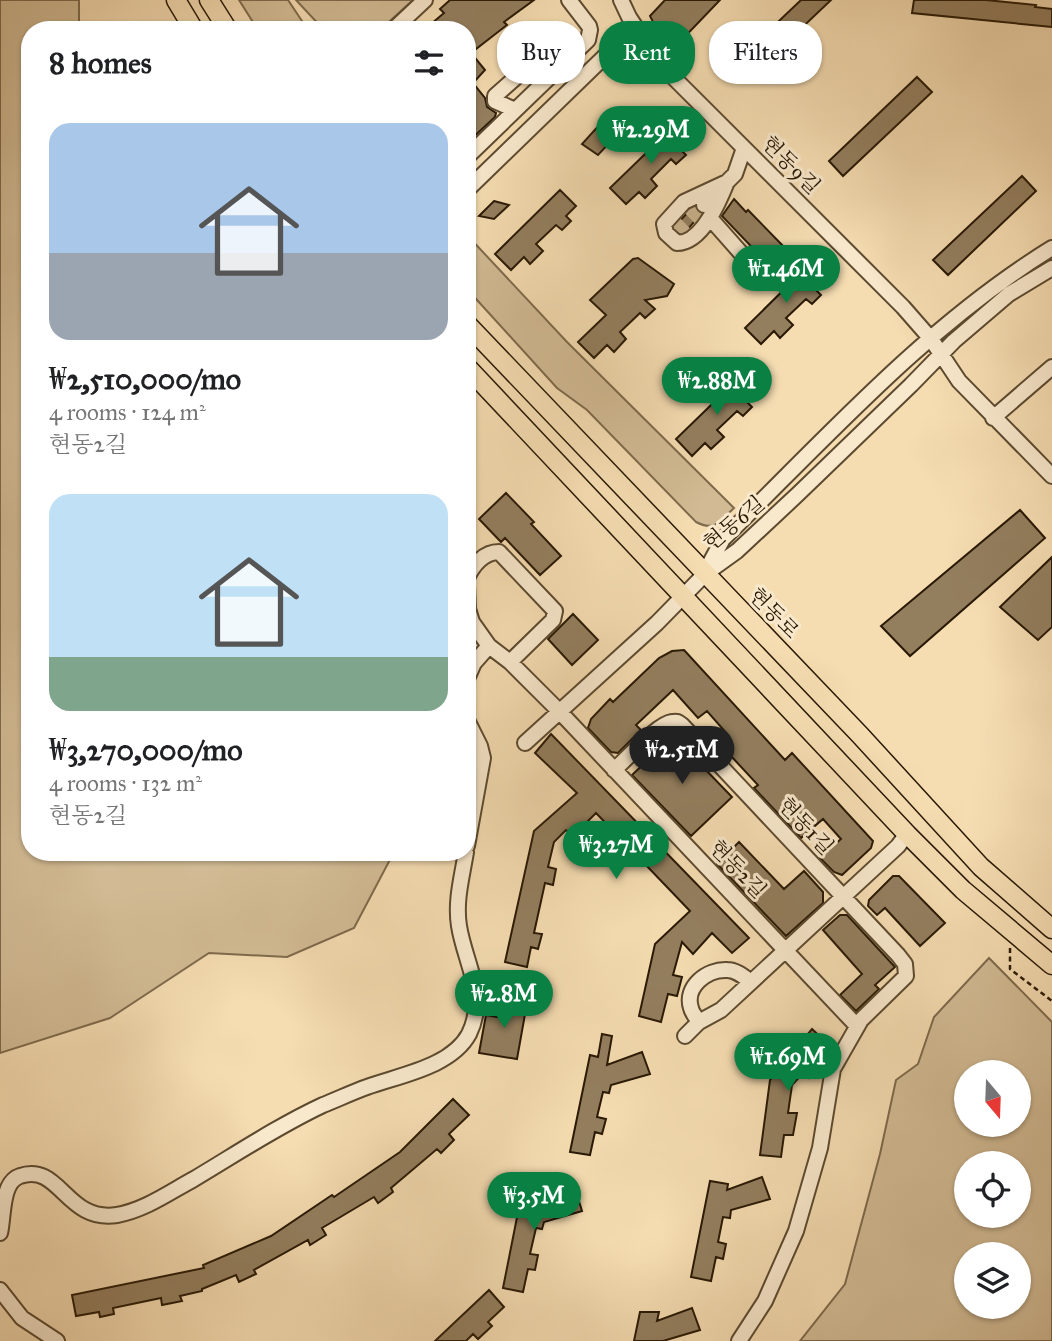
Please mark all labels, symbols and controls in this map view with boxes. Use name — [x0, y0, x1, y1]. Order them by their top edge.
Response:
chip: Buy — [497, 21, 585, 84]
chip: Rent — [599, 21, 695, 84]
chip: Filters — [709, 21, 822, 84]
icon: filters — [410, 44, 448, 82]
text: 8 homes — [49, 45, 152, 81]
pin: ₩2.29M — [594, 106, 708, 166]
text: ₩2.29M — [612, 115, 690, 143]
street label: 현동9길 — [756, 130, 826, 200]
icon: home — [186, 168, 312, 294]
pin: ₩1.46M — [729, 246, 843, 305]
text: ₩1.46M — [748, 254, 824, 282]
pin: ₩2.88M — [660, 358, 774, 417]
text: ₩2,510,000/mo — [49, 361, 241, 397]
text: ₩2.88M — [678, 366, 756, 394]
text: 4 rooms · 124 m² — [49, 398, 206, 426]
text: 현동2길 — [49, 430, 127, 458]
street label: 현동6길 — [698, 490, 770, 556]
icon: home — [186, 539, 312, 665]
street label: 현동로 — [744, 582, 804, 644]
pin: ₩2.51M — [625, 726, 739, 786]
text: ₩3,270,000/mo — [49, 732, 243, 768]
text: ₩2.51M — [645, 735, 719, 763]
text: 4 rooms · 132 m² — [49, 769, 202, 797]
street label: 현동1길 — [773, 792, 839, 860]
text: 현동2길 — [49, 801, 127, 829]
pin: ₩3.27M — [559, 822, 673, 881]
text: ₩3.27M — [579, 830, 653, 858]
street label: 현동2길 — [704, 834, 772, 904]
pin: ₩2.8M — [455, 970, 553, 1030]
text: ₩2.8M — [471, 979, 537, 1007]
pin: ₩1.69M — [731, 1034, 845, 1093]
text: ₩1.69M — [750, 1042, 826, 1070]
north arrow — [954, 1060, 1031, 1138]
map controls — [954, 1060, 1031, 1319]
button: locate — [954, 1151, 1031, 1228]
pin: ₩3.5M — [485, 1172, 583, 1232]
text: ₩3.5M — [503, 1181, 565, 1209]
button: layers — [954, 1242, 1031, 1319]

